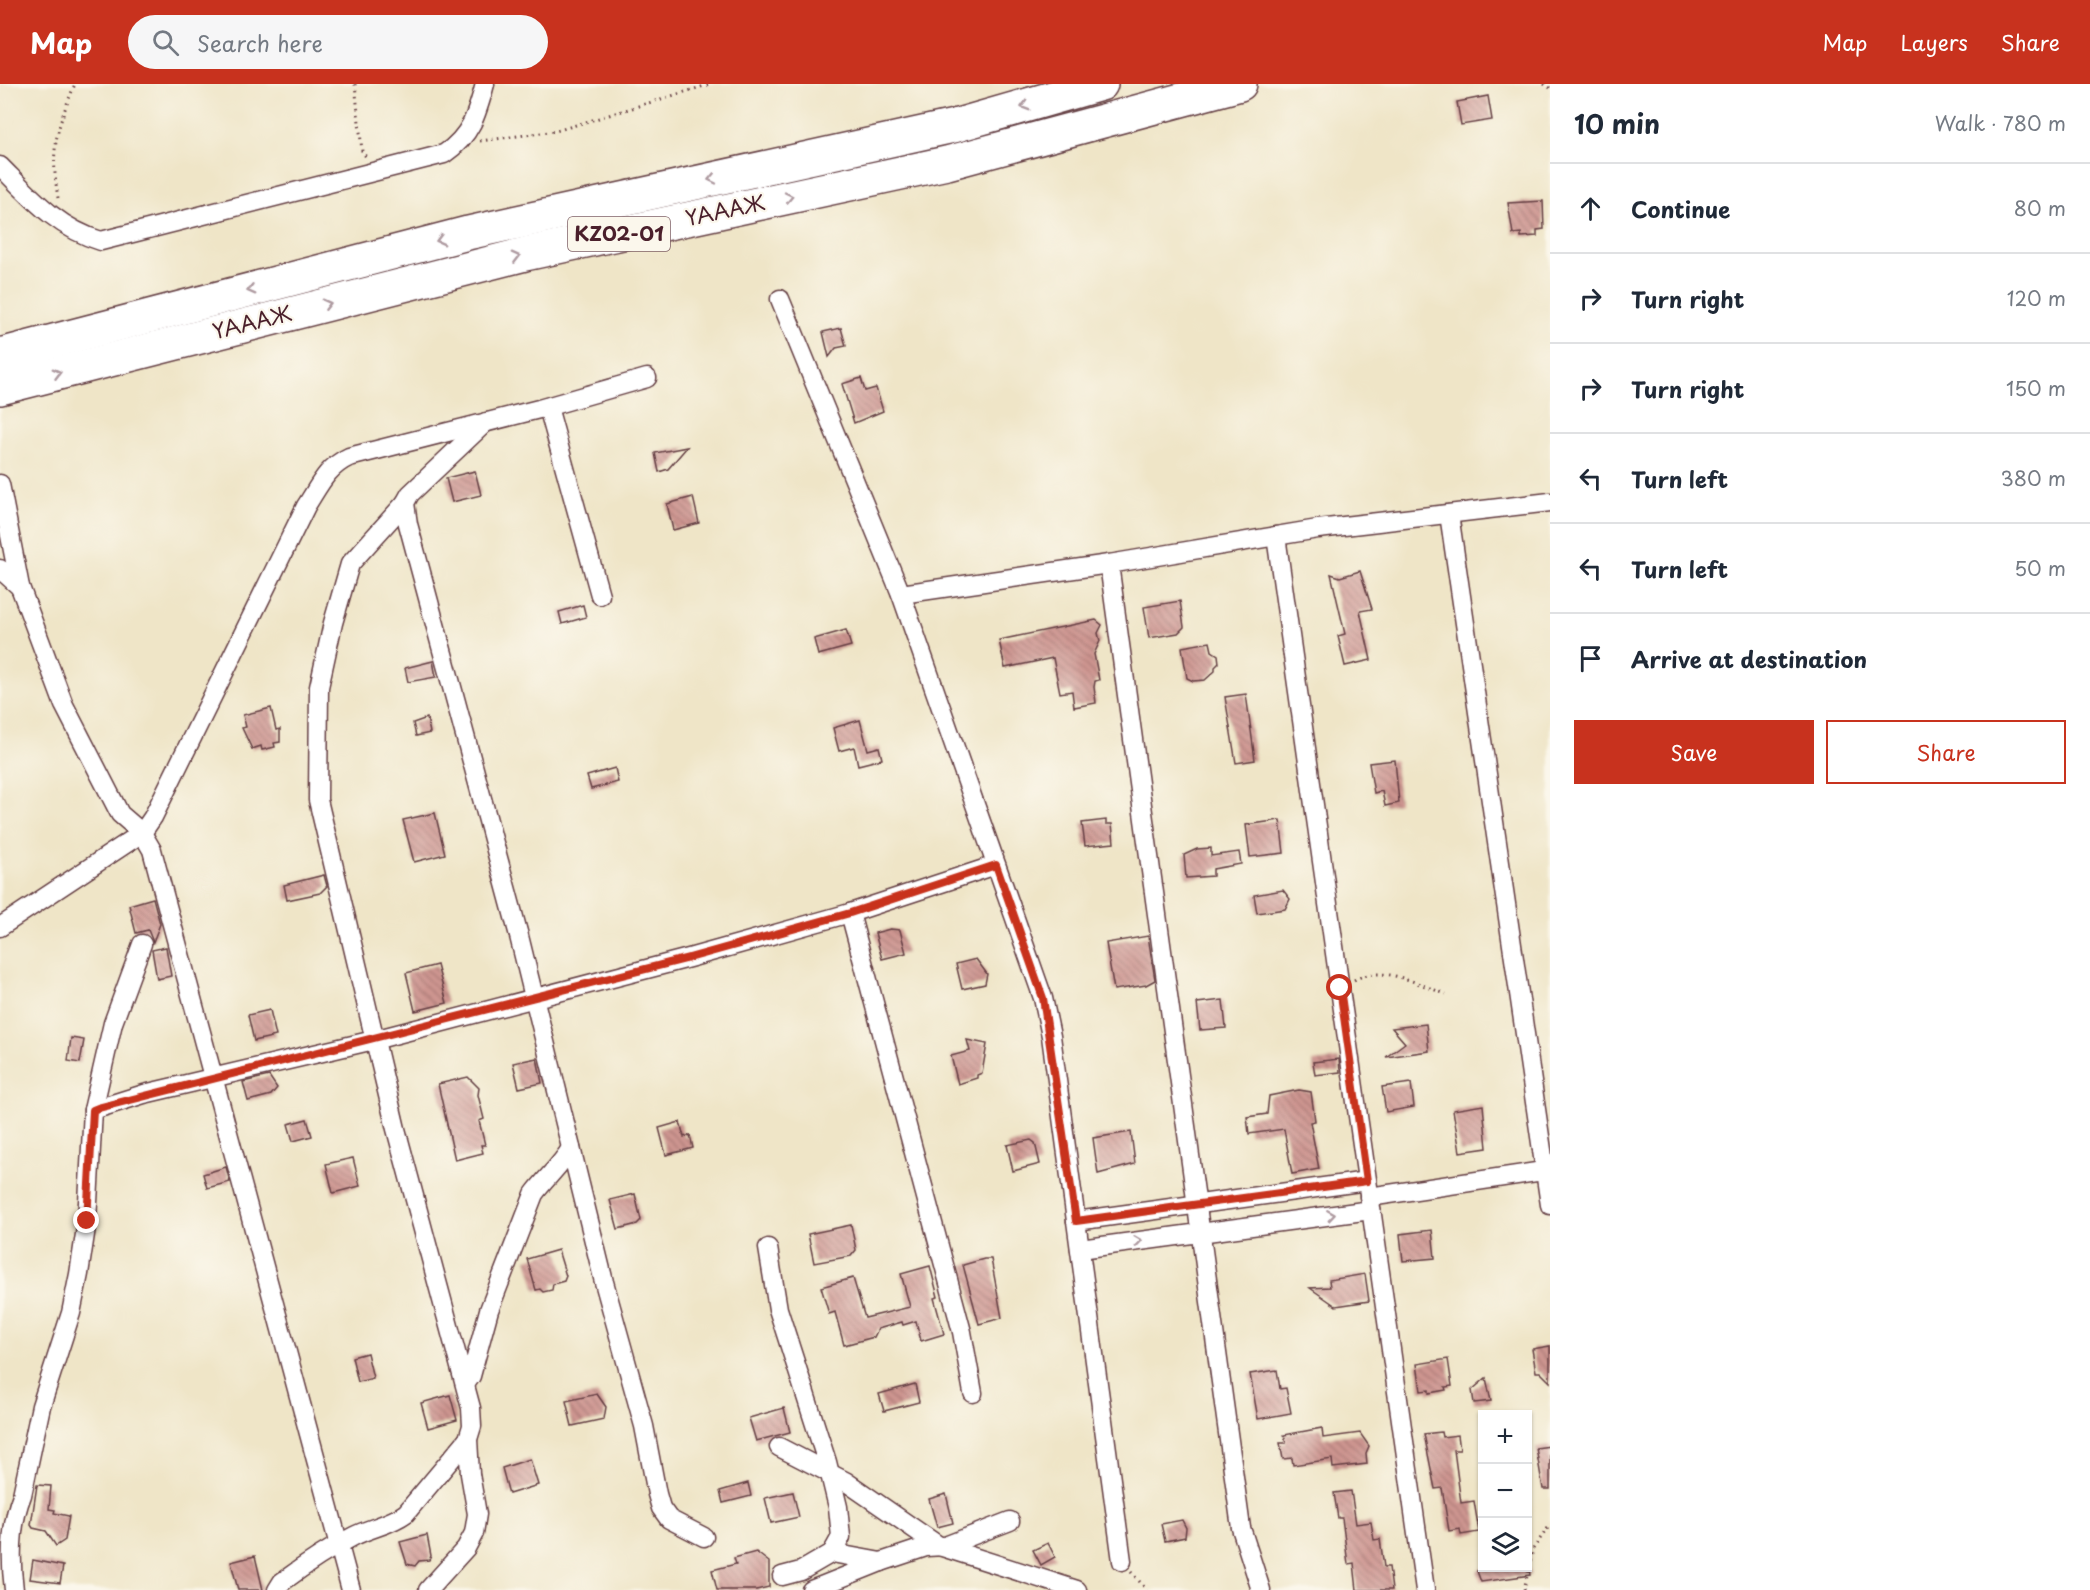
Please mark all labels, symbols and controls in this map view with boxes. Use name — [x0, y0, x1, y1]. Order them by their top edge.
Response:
search box — [128, 15, 548, 69]
text: Map — [30, 21, 92, 64]
icon: search — [149, 26, 182, 59]
text: Search here — [197, 26, 323, 59]
text: Map — [1823, 26, 1867, 58]
text: Layers — [1900, 26, 1968, 58]
text: Share — [2001, 26, 2060, 58]
one-way arrow — [1020, 99, 1031, 111]
text: 10 min — [1574, 104, 1660, 143]
text: Walk · 780 m — [1935, 108, 2066, 138]
one-way arrow — [708, 172, 718, 185]
street label: ҮАААЖ — [682, 185, 767, 233]
one-way arrow — [783, 192, 793, 205]
icon: ahead — [1574, 192, 1607, 225]
text: Continue — [1631, 192, 1730, 225]
text: 80 m — [2014, 193, 2066, 223]
road number: KZ02-01 — [568, 217, 670, 251]
one-way arrow — [435, 233, 445, 246]
one-way arrow — [511, 251, 521, 264]
one-way arrow — [247, 282, 257, 295]
icon: right — [1574, 282, 1607, 315]
text: Turn right — [1631, 282, 1744, 315]
text: 120 m — [2007, 283, 2066, 313]
street label: ҮАААЖ — [209, 296, 294, 346]
one-way arrow — [322, 299, 332, 312]
one-way arrow — [51, 368, 61, 381]
icon: right — [1574, 372, 1607, 405]
text: Turn right — [1631, 372, 1744, 405]
text: 150 m — [2006, 373, 2066, 403]
icon: left — [1574, 462, 1607, 495]
text: Turn left — [1631, 462, 1728, 495]
text: 380 m — [2000, 463, 2066, 493]
icon: left — [1574, 552, 1607, 585]
text: Turn left — [1631, 552, 1728, 585]
text: 50 m — [2014, 553, 2066, 583]
icon: arrive — [1574, 642, 1607, 675]
text: Arrive at destination — [1631, 642, 1867, 675]
button: Save — [1574, 720, 1814, 784]
button: Share — [1826, 720, 2066, 784]
route start — [1326, 974, 1352, 1000]
route end — [73, 1207, 99, 1233]
one-way arrow — [1326, 1210, 1336, 1222]
one-way arrow — [1133, 1235, 1142, 1247]
map controls — [1478, 1410, 1532, 1572]
button: + — [1478, 1410, 1532, 1464]
button: − — [1478, 1464, 1532, 1518]
button: layers — [1478, 1518, 1532, 1572]

